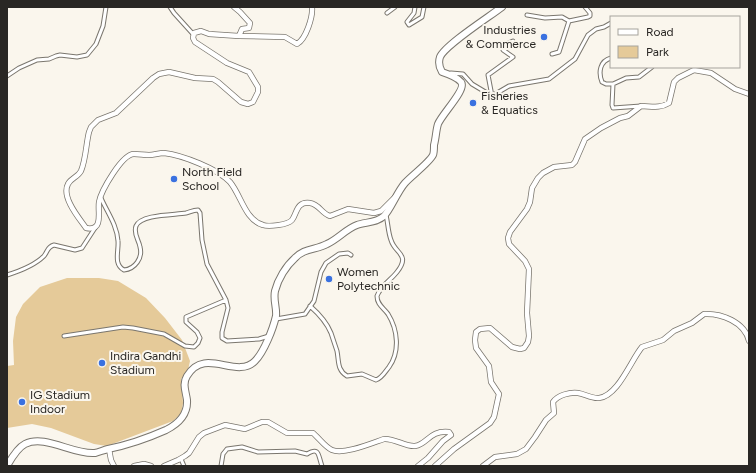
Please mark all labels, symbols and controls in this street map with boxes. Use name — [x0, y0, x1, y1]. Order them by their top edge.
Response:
legend — [610, 16, 740, 68]
place label: Industries & Commerce — [466, 23, 536, 51]
text: Road — [646, 25, 674, 39]
marker: Industries & Commerce — [539, 32, 549, 42]
text: Park — [646, 45, 669, 59]
place label: Fisheries & Equatics — [481, 89, 538, 117]
marker: Fisheries & Equatics — [468, 98, 478, 108]
place label: North Field School — [182, 165, 242, 193]
marker: North Field School — [169, 174, 179, 184]
place label: Women Polytechnic — [337, 265, 400, 293]
marker: Women Polytechnic — [324, 274, 334, 284]
place label: Indira Gandhi Stadium — [110, 349, 181, 377]
marker: Indira Gandhi Stadium — [97, 358, 107, 368]
place label: IG Stadium Indoor — [30, 388, 90, 416]
marker: IG Stadium Indoor — [17, 397, 27, 407]

